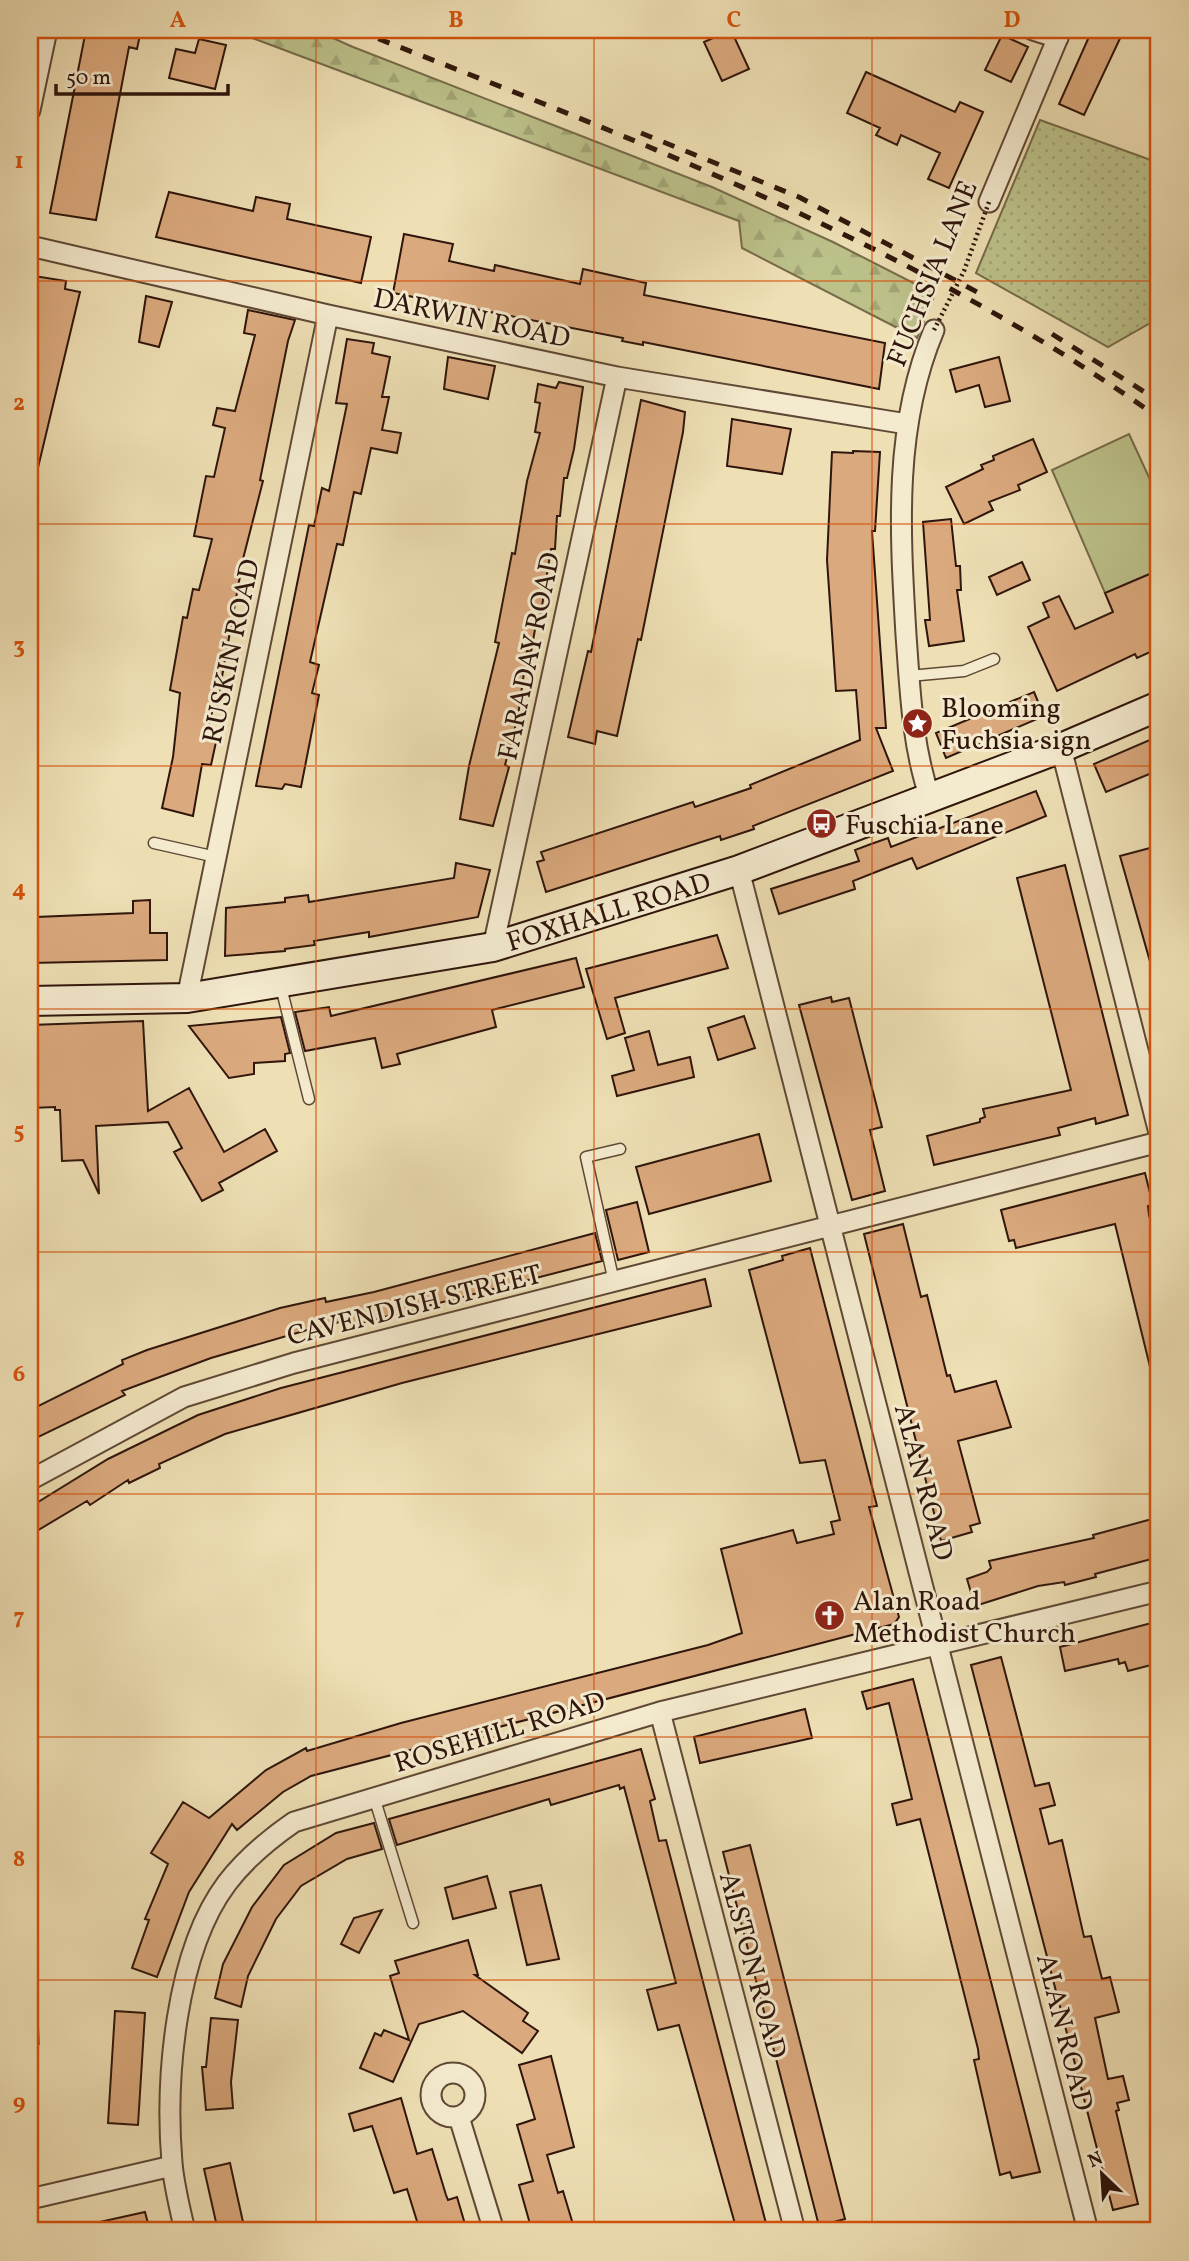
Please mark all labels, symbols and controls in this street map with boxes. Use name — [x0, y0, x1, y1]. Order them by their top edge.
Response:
text: A — [170, 5, 186, 37]
text: B — [448, 5, 464, 37]
text: C — [727, 5, 741, 37]
text: D — [1004, 5, 1021, 37]
scale bar — [56, 52, 228, 96]
text: 50 m — [66, 64, 111, 93]
text: 1 — [14, 146, 24, 178]
street label: FUCHSIA LANE — [878, 175, 988, 373]
street label: DARWIN ROAD — [369, 280, 574, 359]
text: 2 — [13, 388, 25, 420]
street label: FARADAY ROAD — [489, 549, 572, 764]
street label: RUSKIN ROAD — [194, 556, 271, 748]
text: 3 — [13, 631, 25, 663]
place label: Blooming Fuchsia sign — [941, 690, 1092, 761]
place icon: Blooming Fuchsia sign — [901, 706, 935, 740]
bus stop icon: Fuschia Lane — [805, 807, 839, 841]
place label: Fuschia Lane — [845, 807, 1004, 846]
street label: FOXHALL ROAD — [502, 864, 716, 963]
text: 4 — [12, 874, 26, 906]
text: 5 — [13, 1116, 25, 1148]
street label: CAVENDISH STREET — [283, 1256, 546, 1357]
text: 6 — [13, 1359, 25, 1391]
street label: ALAN ROAD — [883, 1400, 962, 1565]
place label: Alan Road Methodist Church — [853, 1583, 1076, 1654]
church icon: Alan Road Methodist Church — [813, 1599, 847, 1633]
text: 7 — [14, 1602, 25, 1634]
street label: ROSEHILL ROAD — [389, 1683, 610, 1784]
text: 8 — [13, 1844, 25, 1876]
street label: ALSTON ROAD — [708, 1868, 795, 2063]
street label: ALAN ROAD — [1025, 1950, 1102, 2115]
text: 9 — [13, 2087, 25, 2119]
north arrow — [1066, 2138, 1136, 2208]
text: N — [1084, 2146, 1108, 2175]

